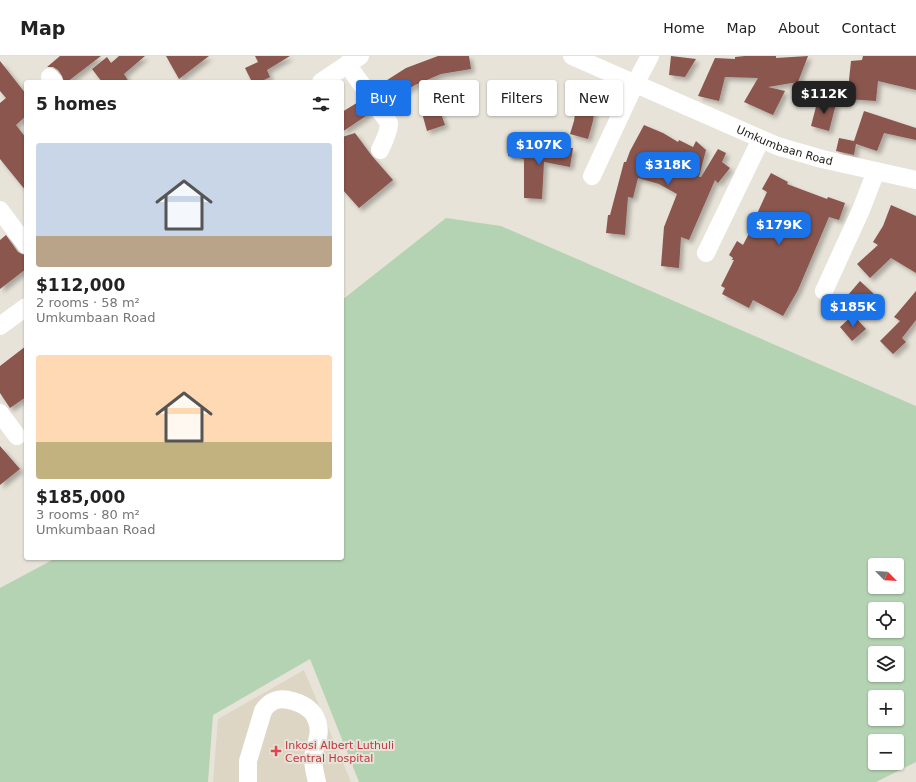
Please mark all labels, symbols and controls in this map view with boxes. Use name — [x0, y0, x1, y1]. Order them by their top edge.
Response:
text: Map — [20, 17, 65, 39]
text: Home — [663, 20, 705, 36]
text: Map — [727, 20, 756, 36]
text: About — [778, 20, 820, 36]
text: Contact — [842, 20, 896, 36]
chip: Buy — [356, 80, 411, 116]
chip: Rent — [419, 80, 479, 116]
chip: Filters — [487, 80, 557, 116]
chip: New — [565, 80, 623, 116]
pin: $112K — [796, 81, 852, 115]
text: $112K — [801, 86, 847, 101]
icon: filters — [310, 93, 332, 115]
text: 5 homes — [36, 94, 117, 114]
street label: Umkumbaan Road — [735, 123, 834, 168]
pin: $107K — [511, 132, 567, 166]
text: $107K — [516, 137, 562, 152]
pin: $318K — [640, 152, 696, 186]
text: $318K — [645, 157, 691, 172]
icon: home — [148, 169, 220, 241]
pin: $179K — [751, 212, 807, 246]
text: $179K — [756, 217, 802, 232]
text: $112,000 — [36, 275, 125, 295]
pin: $185K — [825, 294, 881, 328]
text: 2 rooms · 58 m² — [36, 295, 140, 310]
text: $185K — [830, 299, 876, 314]
text: Umkumbaan Road — [36, 310, 155, 325]
icon: home — [148, 381, 220, 453]
text: $185,000 — [36, 487, 125, 507]
text: 3 rooms · 80 m² — [36, 507, 140, 522]
text: Umkumbaan Road — [36, 522, 155, 537]
north arrow — [868, 558, 904, 594]
map controls — [868, 558, 904, 770]
button: locate — [868, 602, 904, 638]
button: layers — [868, 646, 904, 682]
button: + — [868, 690, 904, 726]
button: − — [868, 734, 904, 770]
place label: Inkosi Albert Luthuli Central Hospital — [285, 739, 394, 765]
marker: Inkosi Albert Luthuli Central Hospital — [270, 745, 282, 757]

